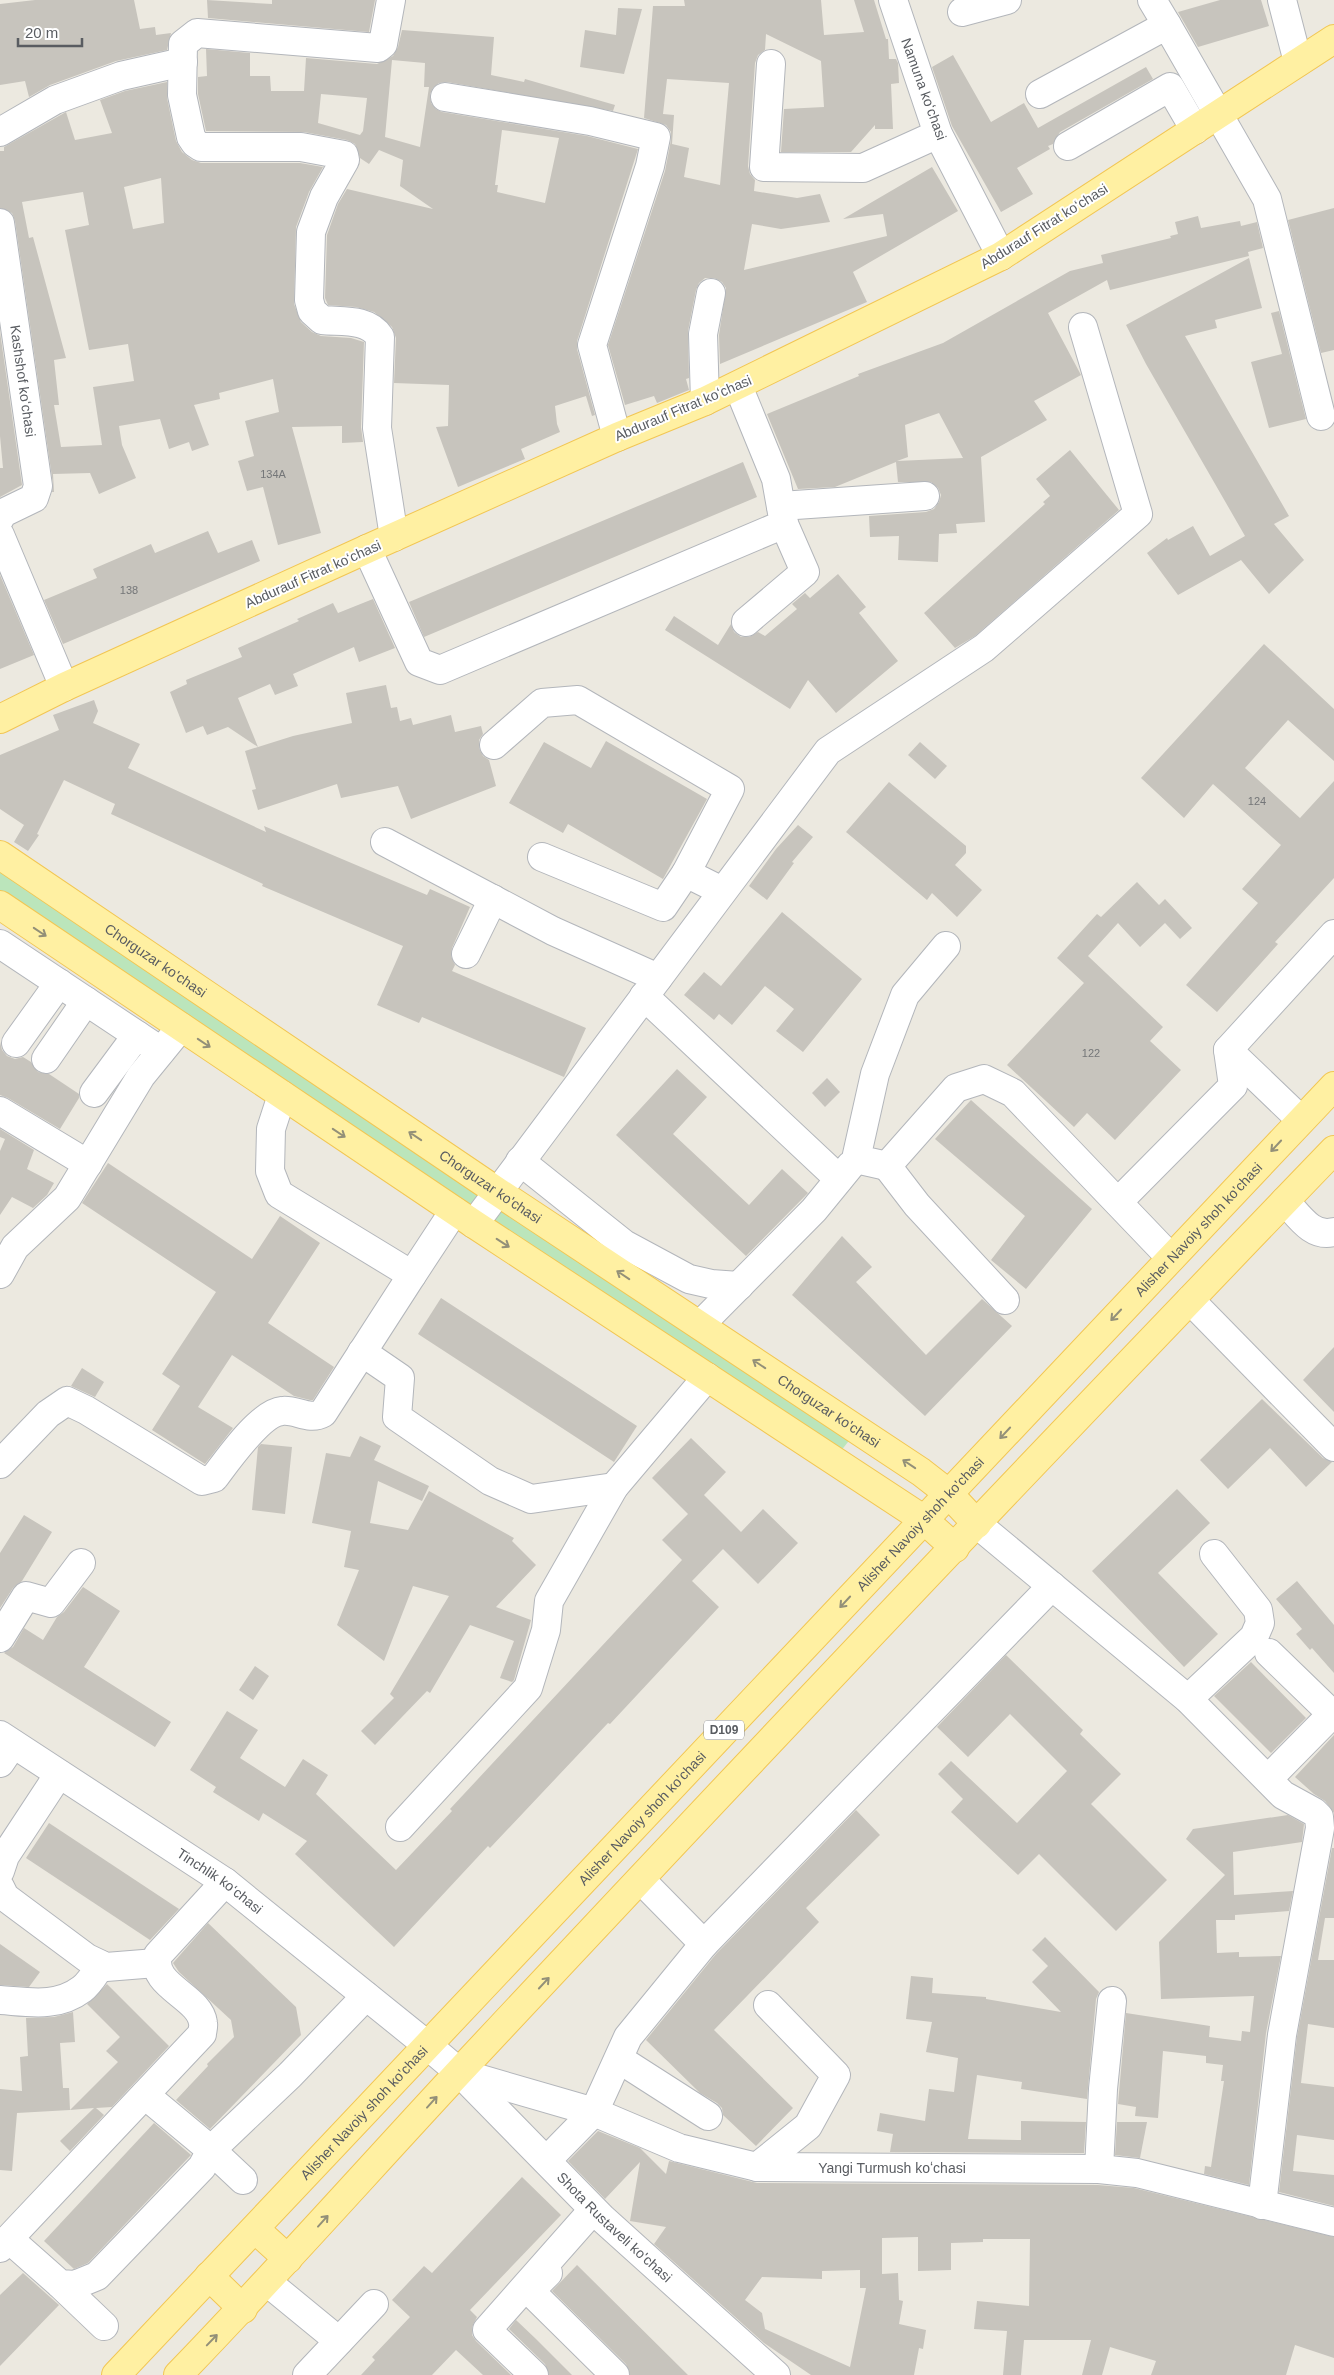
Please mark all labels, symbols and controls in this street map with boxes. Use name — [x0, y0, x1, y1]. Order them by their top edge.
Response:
scale bar — [18, 15, 81, 47]
text: 20 m — [25, 24, 58, 41]
street label: Namuna koʻchasi — [898, 36, 950, 142]
street label: Abdurauf Fitrat koʻchasi — [977, 180, 1111, 272]
street label: Kashshof koʻchasi — [7, 324, 39, 438]
street label: Abdurauf Fitrat koʻchasi — [612, 372, 754, 444]
house number: 134A — [260, 468, 287, 480]
street label: Abdurauf Fitrat koʻchasi — [243, 537, 383, 611]
house number: 138 — [120, 584, 138, 596]
house number: 124 — [1248, 795, 1266, 807]
street label: Chorguzar ko'chasi — [102, 920, 210, 1000]
one-way arrow — [33, 928, 47, 938]
one-way arrow — [197, 1038, 211, 1048]
house number: 122 — [1082, 1047, 1100, 1059]
one-way arrow — [332, 1128, 346, 1139]
one-way arrow — [409, 1131, 423, 1141]
one-way arrow — [1270, 1140, 1282, 1153]
street label: Chorguzar ko'chasi — [436, 1147, 544, 1227]
street label: Alisher Navoiy shoh ko'chasi — [1131, 1159, 1265, 1300]
one-way arrow — [496, 1238, 510, 1248]
one-way arrow — [617, 1269, 631, 1279]
one-way arrow — [1110, 1309, 1122, 1322]
one-way arrow — [752, 1359, 766, 1369]
street label: Chorguzar ko'chasi — [775, 1371, 883, 1451]
one-way arrow — [999, 1427, 1011, 1439]
street label: Alisher Navoiy shoh ko'chasi — [853, 1454, 987, 1594]
one-way arrow — [902, 1459, 916, 1469]
one-way arrow — [839, 1596, 851, 1608]
road number: D109 — [704, 1720, 744, 1740]
street label: Alisher Navoiy shoh ko'chasi — [575, 1748, 709, 1888]
street label: Tinchlik kо‘chasi — [174, 1845, 266, 1917]
one-way arrow — [538, 1977, 550, 1989]
street label: Alisher Navoiy shoh ko'chasi — [297, 2042, 431, 2183]
one-way arrow — [427, 2095, 438, 2108]
street label: Yangi Turmush koʻchasi — [818, 2160, 966, 2176]
street label: Shota Rustaveli ko'chasi — [554, 2169, 675, 2285]
one-way arrow — [317, 2215, 329, 2228]
one-way arrow — [206, 2334, 218, 2346]

